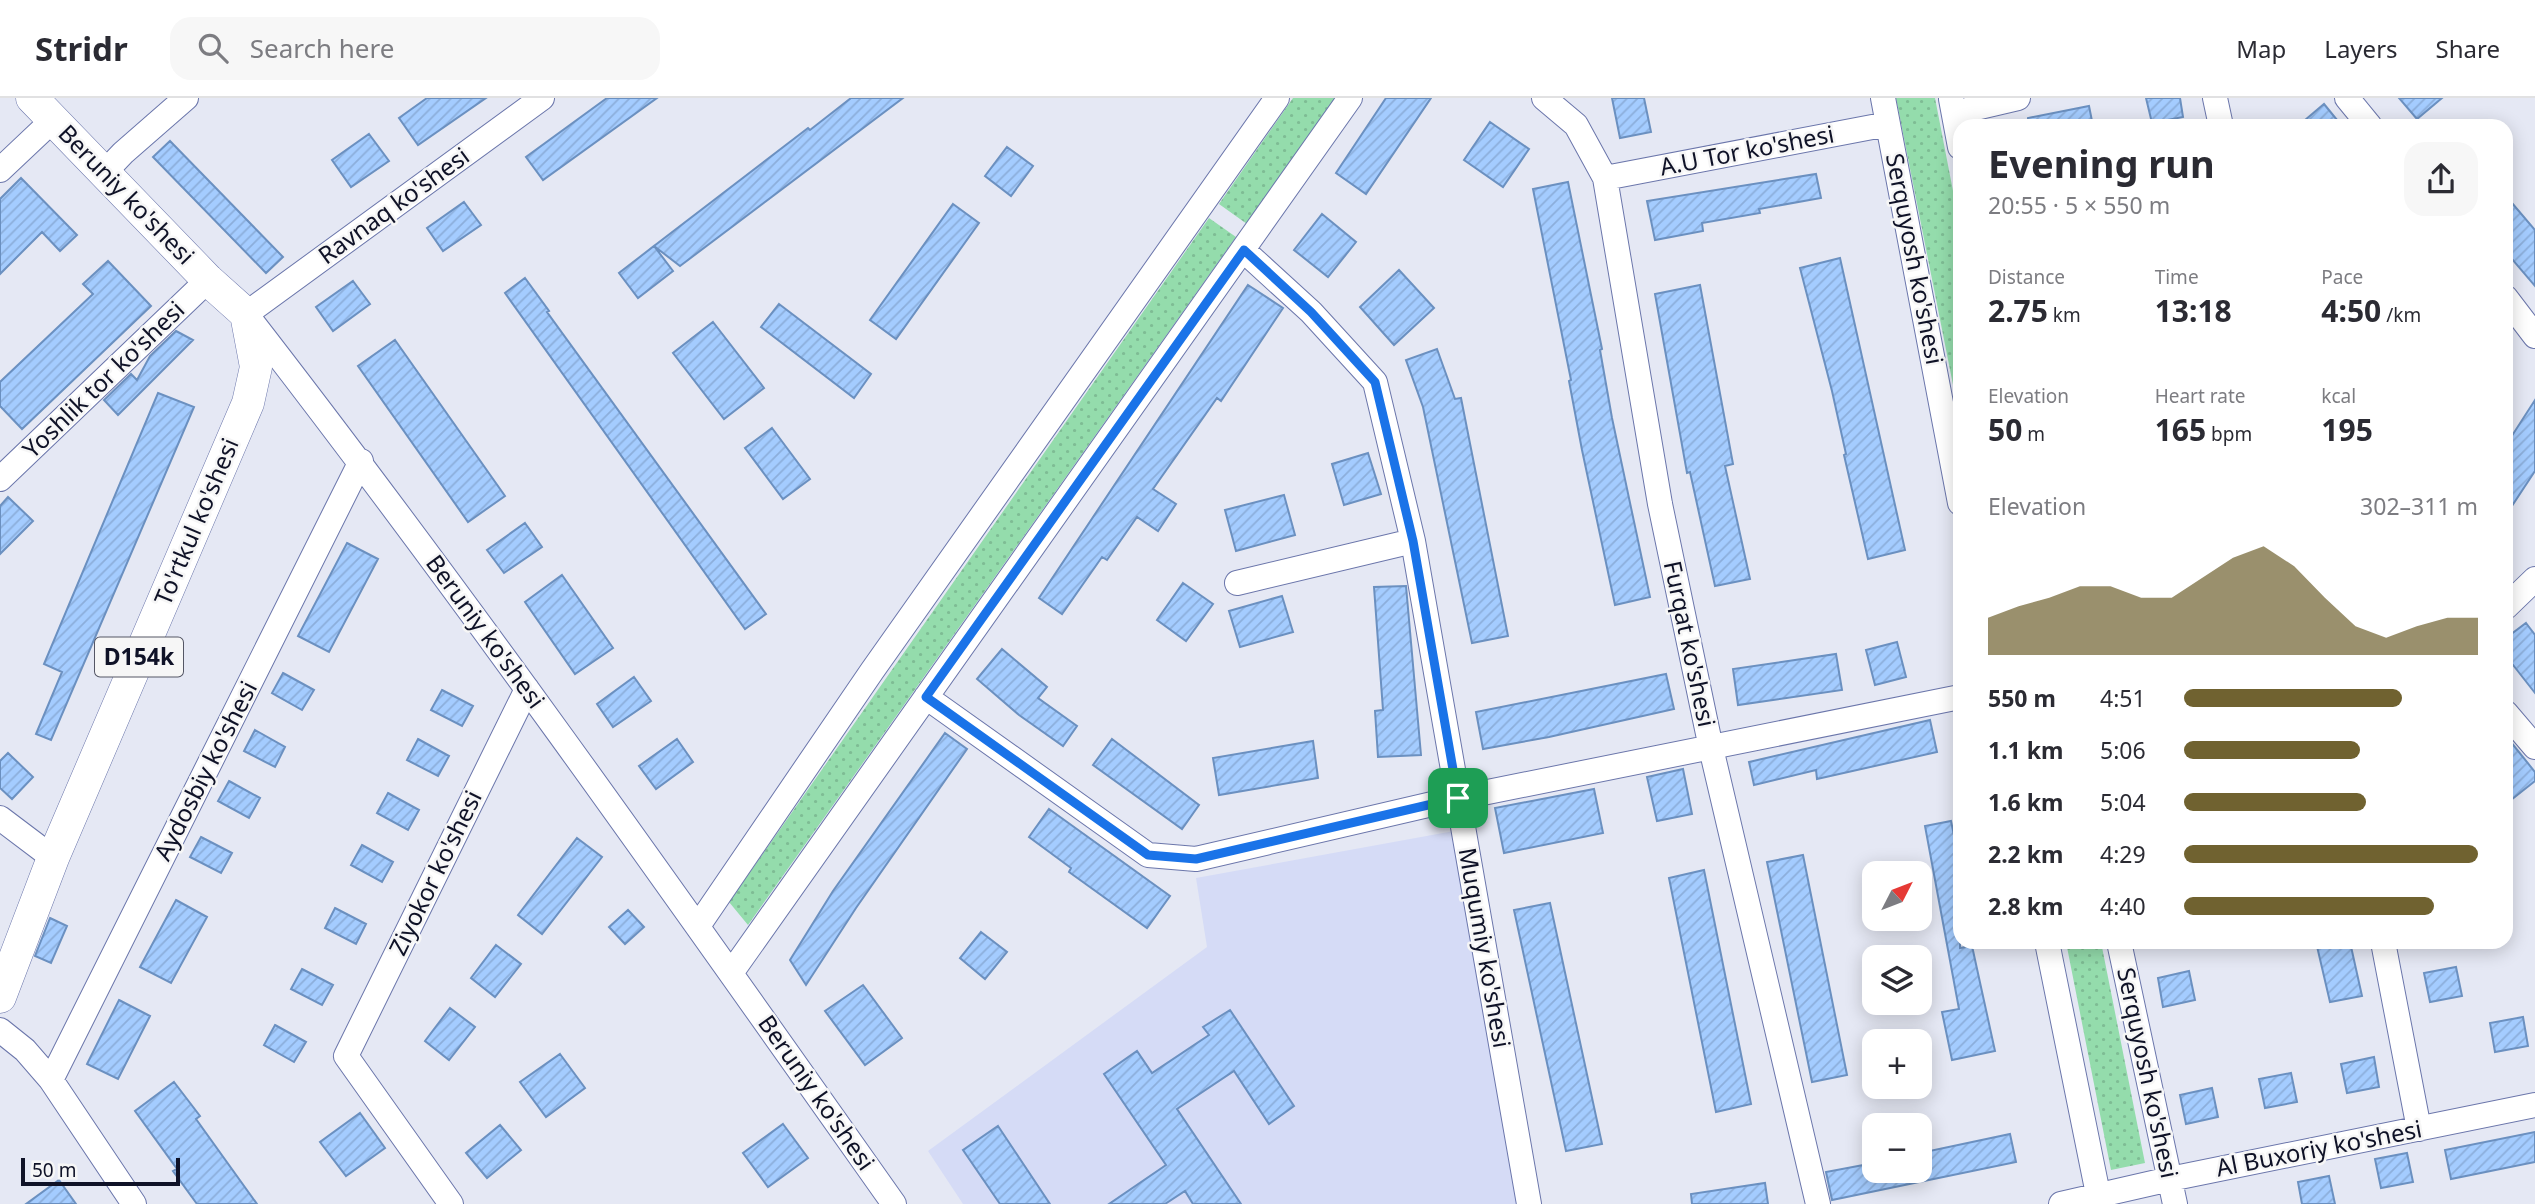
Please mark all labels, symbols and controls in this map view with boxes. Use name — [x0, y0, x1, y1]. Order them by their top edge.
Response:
search box — [170, 17, 660, 80]
text: Stridr — [35, 26, 128, 71]
icon: search — [194, 29, 232, 67]
text: Search here — [250, 30, 394, 66]
text: Map — [2236, 32, 2286, 65]
text: Layers — [2324, 32, 2398, 65]
text: Share — [2436, 32, 2500, 65]
street label: A.U Tor ko'shesi — [1657, 116, 1837, 183]
street label: Beruniy ko'shesi — [52, 117, 202, 271]
text: Evening run — [1988, 137, 2215, 189]
street label: Ravnaq ko'shesi — [311, 139, 475, 271]
button: share — [2404, 142, 2478, 216]
street label: Serquyosh ko'shesi — [1879, 150, 1952, 367]
text: 20:55 · 5 × 550 m — [1988, 189, 2170, 221]
text: Distance — [1988, 264, 2065, 290]
text: Time — [2155, 264, 2199, 290]
text: Pace — [2321, 264, 2363, 290]
text: 2.75 — [1988, 290, 2048, 331]
text: 13:18 — [2155, 290, 2232, 331]
text: 4:50 — [2321, 290, 2381, 331]
street label: Yoshlik tor ko'shesi — [15, 293, 191, 465]
text: km — [2048, 302, 2081, 328]
text: /km — [2381, 302, 2421, 328]
text: Elevation — [1988, 383, 2069, 409]
text: Heart rate — [2155, 383, 2245, 409]
text: kcal — [2321, 383, 2356, 409]
text: 50 — [1988, 409, 2022, 450]
text: 165 — [2155, 409, 2206, 450]
text: 195 — [2321, 409, 2373, 450]
text: m — [2022, 421, 2045, 447]
text: bpm — [2206, 421, 2252, 447]
street label: To'rtkul ko'shesi — [146, 433, 246, 610]
text: Elevation — [1988, 490, 2086, 522]
text: 302–311 m — [2360, 490, 2478, 522]
street label: Beruniy ko'shesi — [419, 548, 553, 715]
street label: Furqat ko'shesi — [1657, 558, 1724, 730]
road number: D154k — [95, 638, 183, 677]
street label: Aydosbiy ko'shesi — [145, 675, 264, 866]
text: 550 m — [1988, 682, 2056, 714]
text: 4:51 — [2100, 682, 2146, 714]
text: 1.1 km — [1988, 734, 2063, 766]
text: 5:06 — [2100, 734, 2146, 766]
pin — [1428, 768, 1488, 828]
icon: arrive — [1439, 779, 1477, 817]
street label: Ziyokor ko'shesi — [380, 784, 489, 960]
text: 1.6 km — [1988, 786, 2063, 818]
text: 5:04 — [2100, 786, 2146, 818]
text: 2.2 km — [1988, 838, 2063, 870]
text: 4:29 — [2100, 838, 2146, 870]
street label: Muqumiy ko'shesi — [1452, 845, 1519, 1050]
north arrow — [1862, 861, 1932, 931]
map controls — [1862, 861, 1932, 1183]
text: 2.8 km — [1988, 890, 2063, 922]
text: 4:40 — [2100, 890, 2146, 922]
button: layers — [1862, 945, 1932, 1015]
street label: Serquyosh ko'shesi — [2110, 964, 2187, 1181]
street label: Beruniy ko'shesi — [751, 1008, 883, 1176]
button: + — [1862, 1029, 1932, 1099]
street label: Al Buxoriy ko'shesi — [2213, 1111, 2424, 1184]
button: − — [1862, 1113, 1932, 1183]
scale bar — [21, 1155, 180, 1187]
text: 50 m — [32, 1157, 76, 1183]

